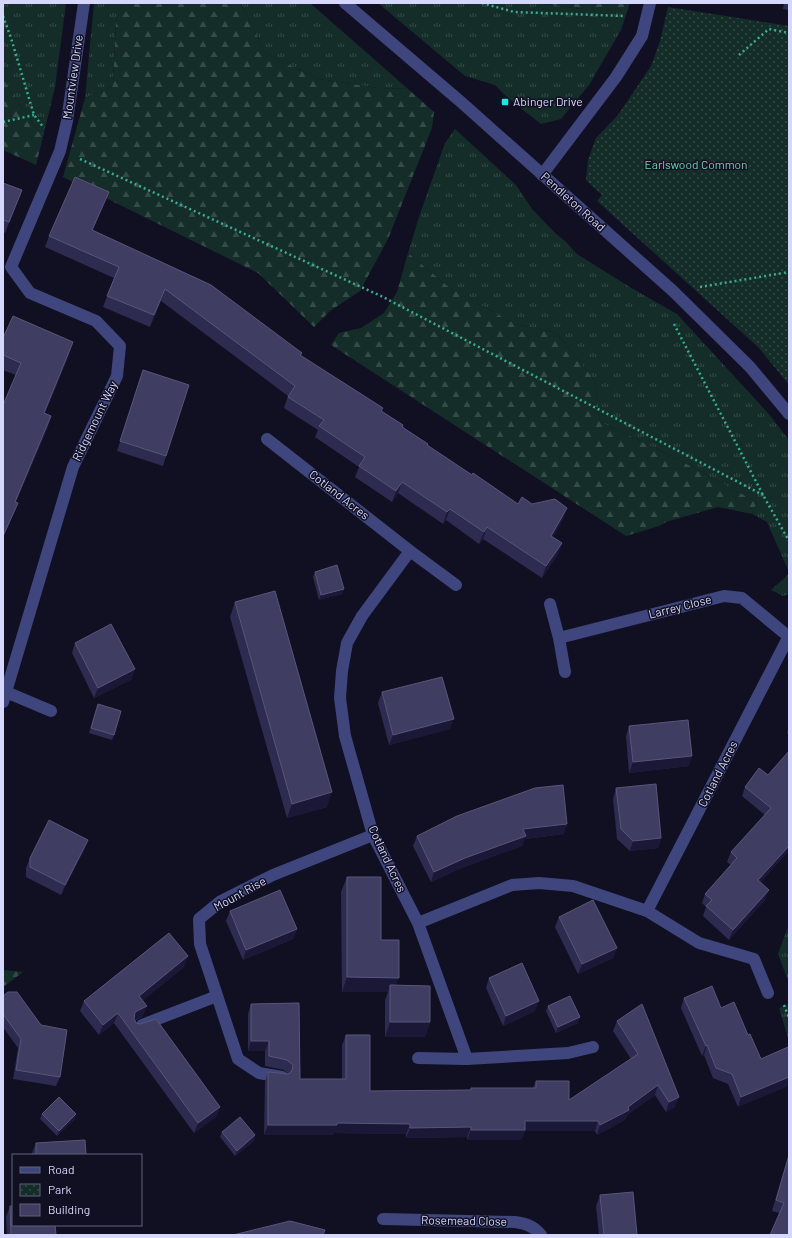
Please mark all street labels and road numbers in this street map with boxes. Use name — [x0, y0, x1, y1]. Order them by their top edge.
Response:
street label: Mountview Drive — [59, 34, 85, 120]
street label: Pendleton Road — [539, 169, 609, 234]
street label: Ridgemount Way — [69, 378, 120, 463]
street label: Cotland Acres — [307, 467, 372, 522]
street label: Larrey Close — [647, 591, 713, 621]
street label: Cotland Acres — [695, 738, 740, 809]
street label: Cotland Acres — [366, 823, 410, 894]
street label: Mount Rise — [211, 873, 268, 913]
street label: Rosemead Close — [421, 1212, 507, 1228]

